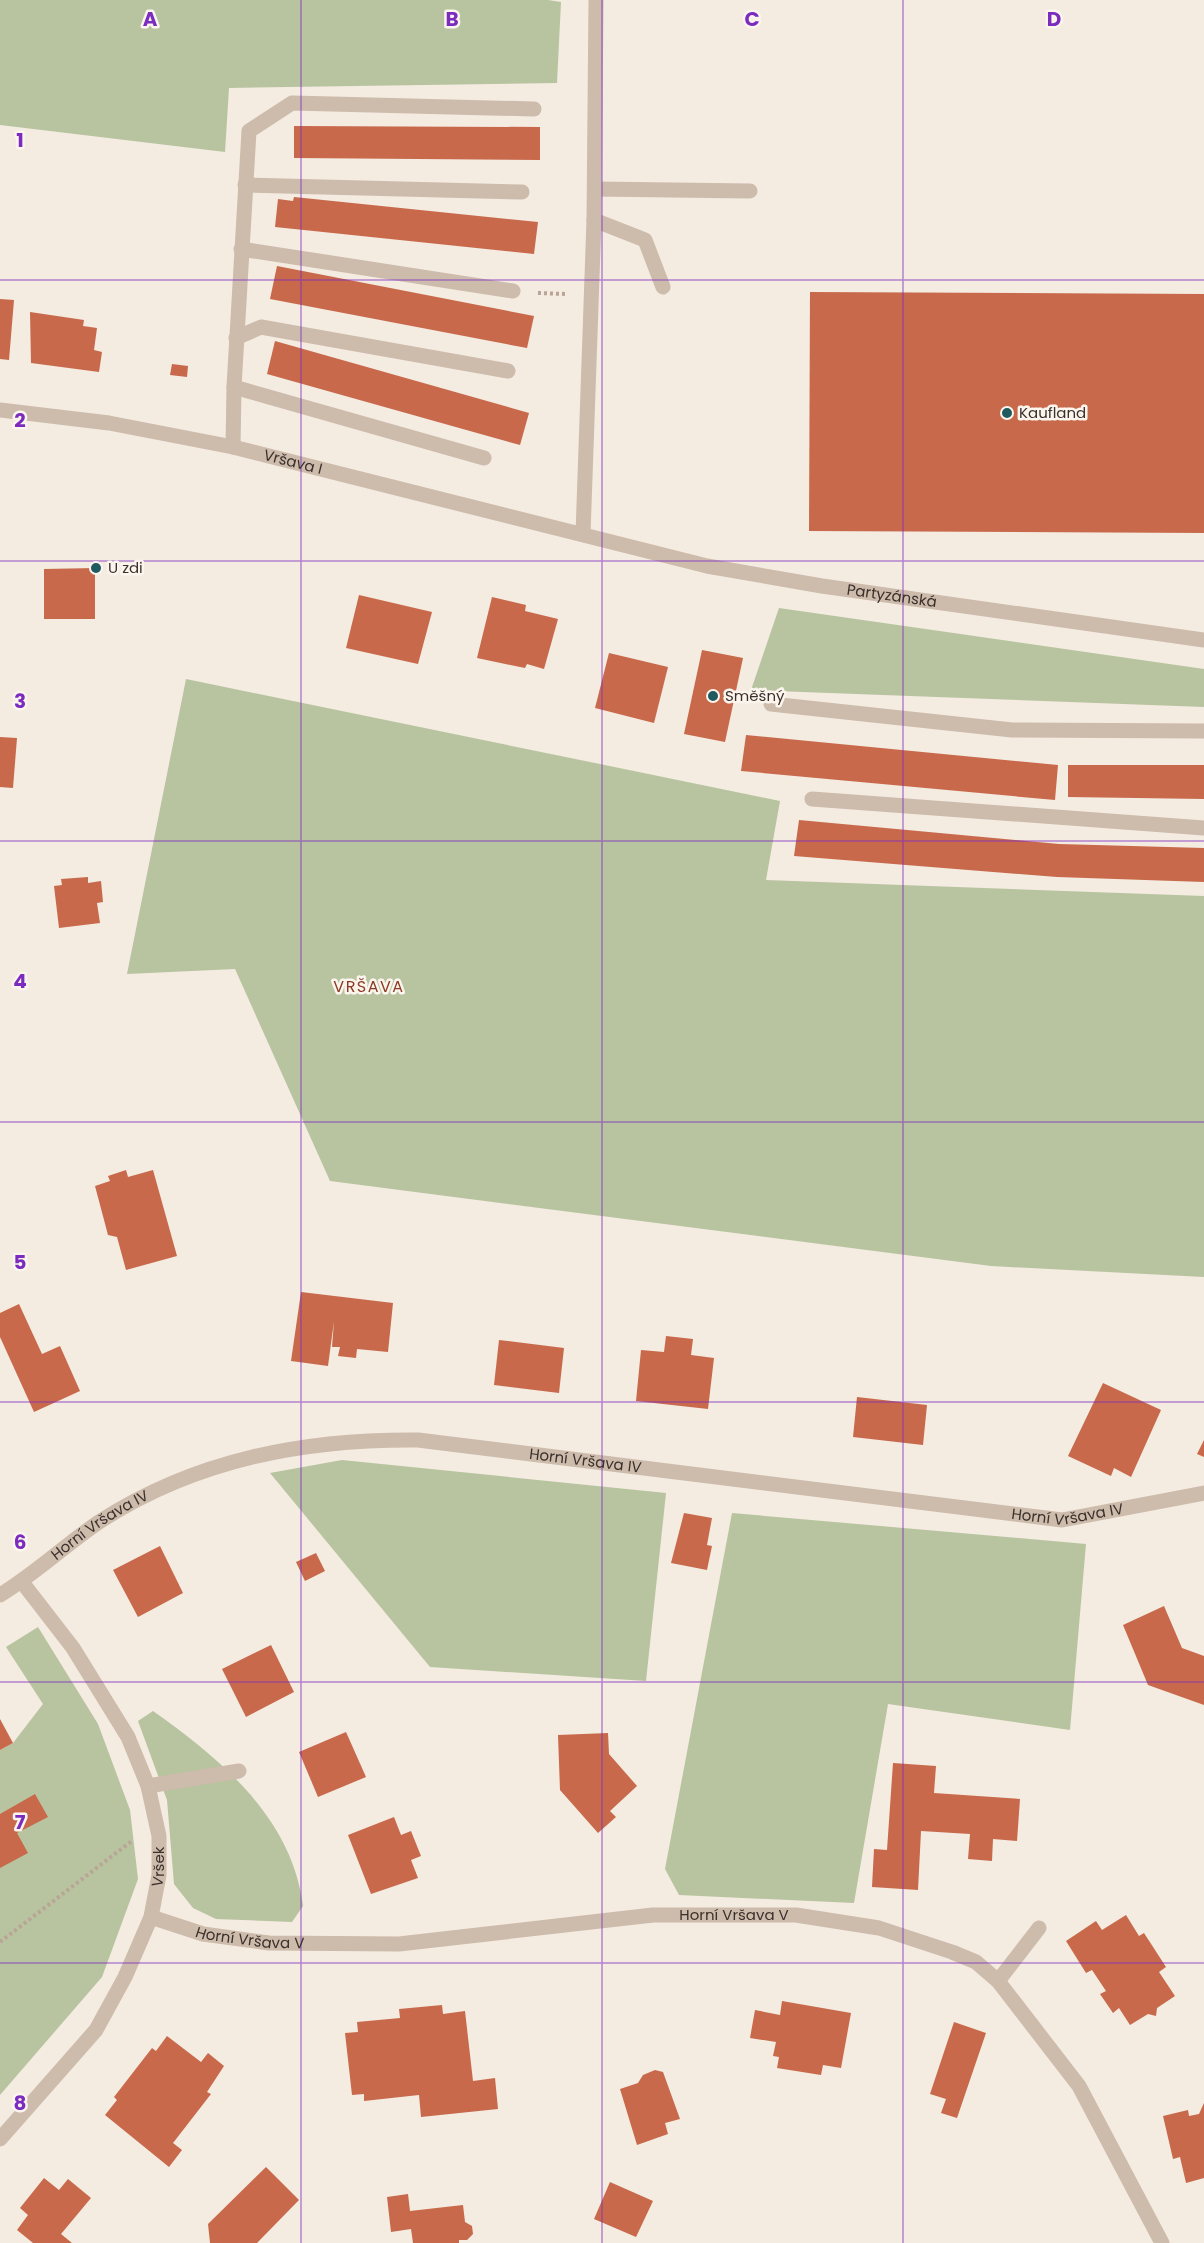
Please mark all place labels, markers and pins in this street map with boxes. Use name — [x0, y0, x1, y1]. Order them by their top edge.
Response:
place label: Kaufland — [1019, 402, 1086, 423]
marker: Kaufland — [1000, 406, 1014, 420]
place label: U zdi — [108, 557, 143, 578]
marker: U zdi — [89, 561, 103, 575]
place label: Směšný — [725, 685, 785, 706]
marker: Směšný — [706, 689, 720, 703]

